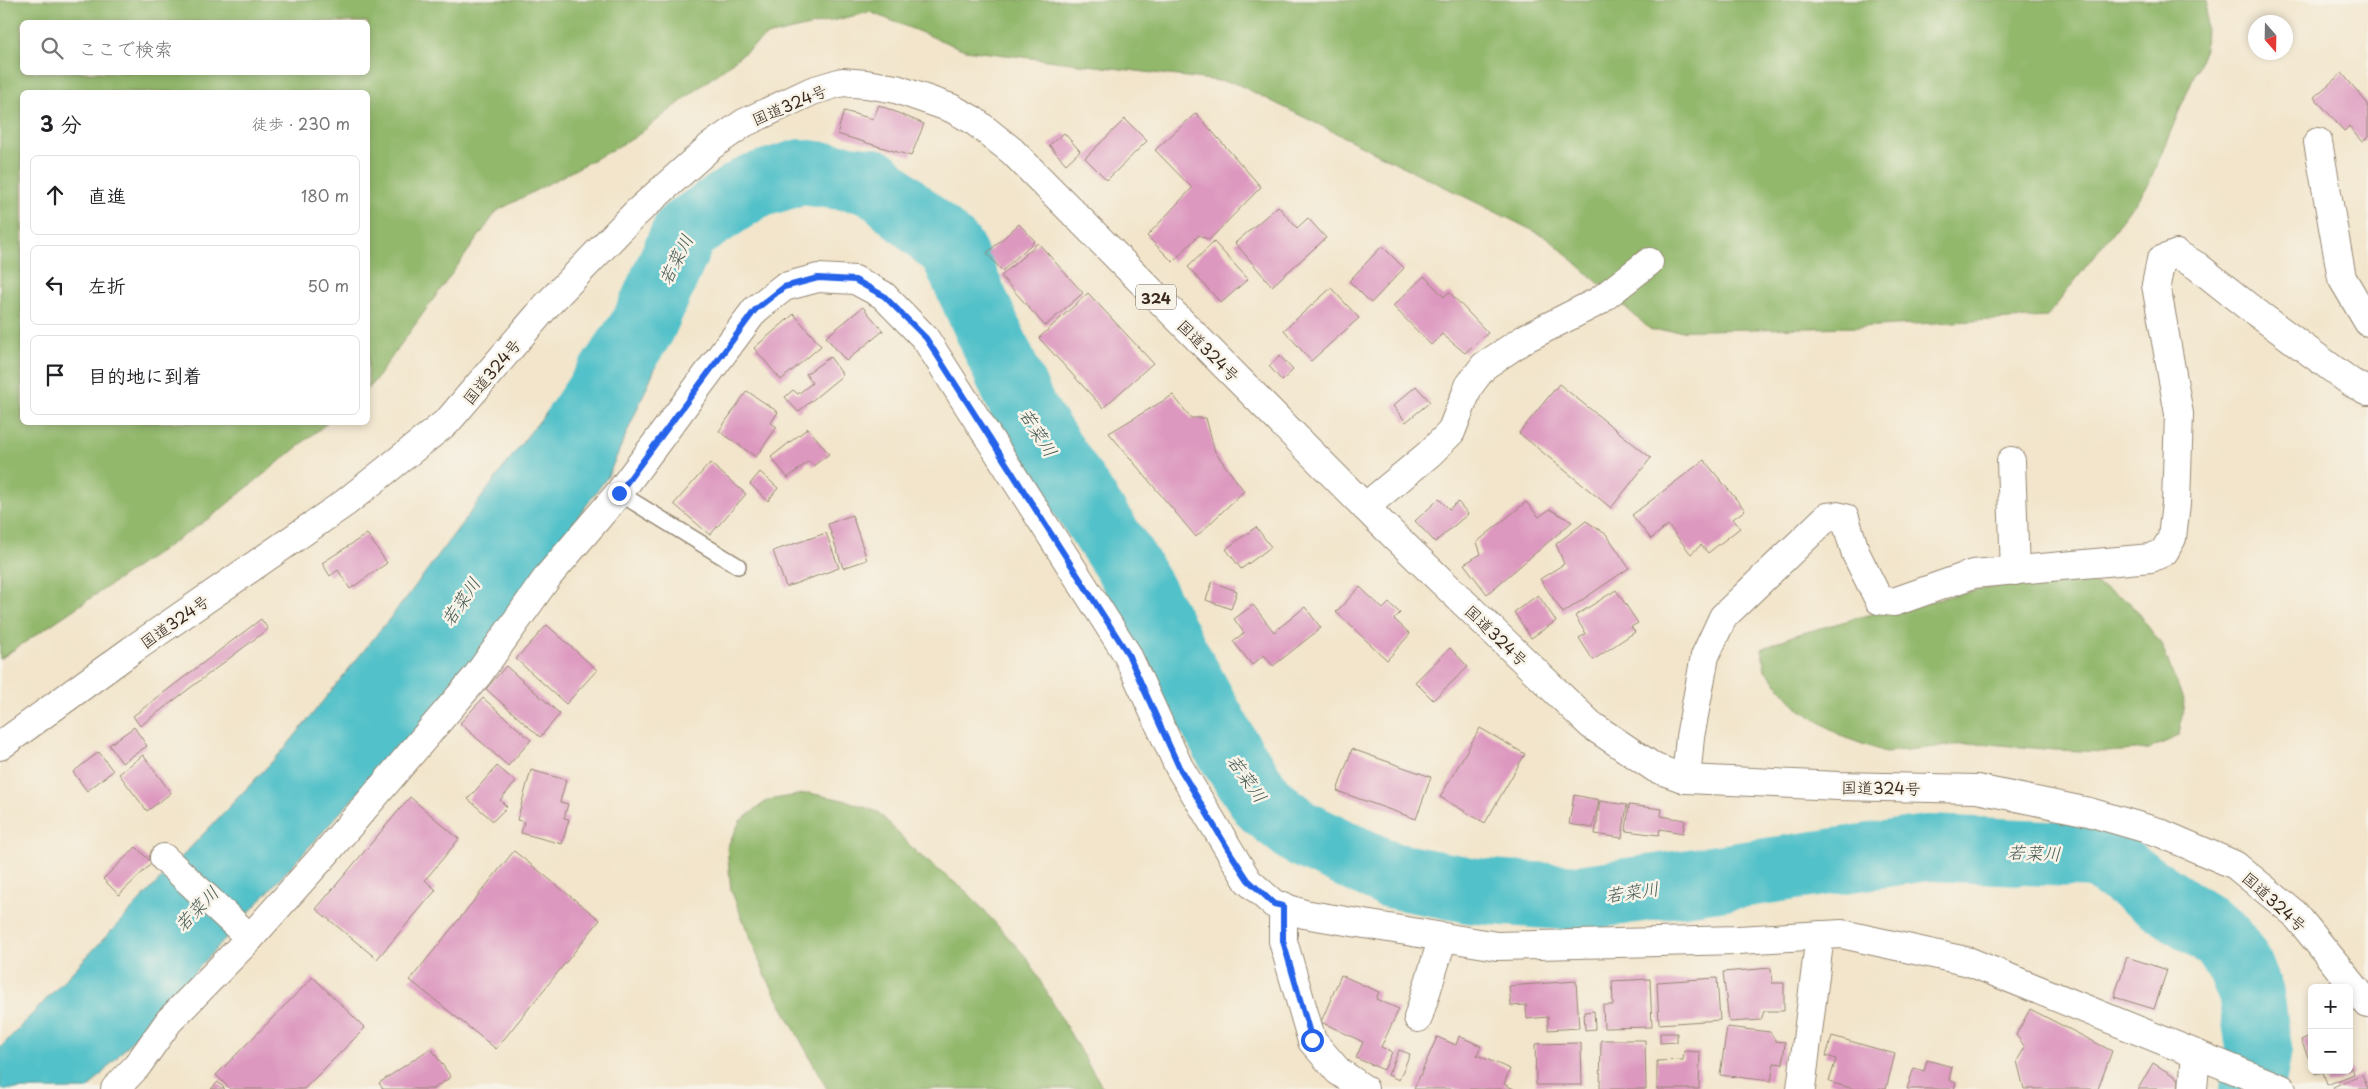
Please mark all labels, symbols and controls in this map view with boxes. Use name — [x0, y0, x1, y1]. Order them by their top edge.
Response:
north arrow — [2248, 15, 2293, 60]
search box — [20, 20, 370, 75]
icon: search — [38, 34, 66, 62]
text: ここで検索 — [78, 34, 173, 62]
street label: 国道324号 — [748, 77, 830, 131]
text: 3 分 — [40, 107, 82, 139]
text: 徒歩 · 230 m — [252, 111, 350, 135]
icon: ahead — [41, 181, 69, 209]
text: 直進 — [88, 181, 126, 209]
text: 180 m — [301, 183, 349, 207]
water label: 若菜川 — [651, 229, 699, 289]
icon: left — [41, 271, 69, 299]
text: 左折 — [88, 271, 126, 299]
text: 50 m — [308, 273, 349, 297]
road number: 324 — [1136, 284, 1176, 310]
street label: 国道324号 — [1172, 313, 1246, 387]
street label: 国道324号 — [456, 333, 526, 409]
icon: arrive — [41, 361, 69, 389]
text: 目的地に到着 — [88, 361, 202, 389]
water label: 若菜川 — [1013, 402, 1065, 462]
route end — [608, 482, 631, 505]
water label: 若菜川 — [434, 571, 486, 631]
street label: 国道324号 — [134, 588, 214, 654]
street label: 国道324号 — [1460, 599, 1534, 671]
water label: 若菜川 — [1221, 748, 1275, 808]
street label: 国道324号 — [1841, 774, 1921, 800]
water label: 若菜川 — [2007, 838, 2061, 866]
street label: 国道324号 — [2237, 865, 2313, 937]
water label: 若菜川 — [1603, 874, 1661, 908]
water label: 若菜川 — [168, 879, 224, 937]
map controls — [2308, 984, 2353, 1074]
button: + — [2308, 984, 2353, 1029]
route start — [1301, 1029, 1324, 1052]
button: − — [2308, 1029, 2353, 1074]

